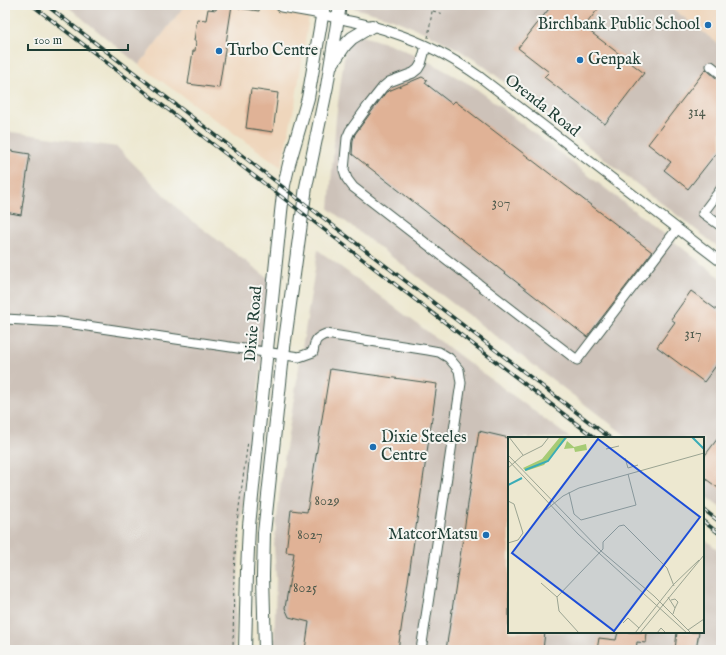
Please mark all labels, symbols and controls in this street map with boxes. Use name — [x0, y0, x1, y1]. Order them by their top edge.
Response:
place label: Birchbank Public School — [538, 15, 701, 35]
marker: Birchbank Public School — [703, 20, 713, 30]
scale bar — [28, 26, 128, 52]
text: 100 m — [34, 33, 62, 48]
place label: Turbo Centre — [227, 41, 318, 61]
marker: Turbo Centre — [214, 46, 224, 56]
place label: Genpak — [588, 50, 641, 70]
marker: Genpak — [575, 55, 585, 65]
street label: Orenda Road — [500, 70, 584, 142]
house number: 314 — [688, 103, 706, 121]
house number: 307 — [492, 194, 510, 212]
street label: Dixie Road — [241, 285, 267, 363]
house number: 317 — [685, 325, 702, 343]
place label: Dixie Steeles Centre — [381, 428, 467, 466]
inset map — [508, 437, 704, 633]
marker: Dixie Steeles Centre — [368, 442, 378, 452]
house number: 8029 — [314, 492, 340, 510]
place label: MatcorMatsu — [388, 525, 478, 545]
house number: 8027 — [297, 526, 323, 544]
marker: MatcorMatsu — [481, 530, 491, 540]
house number: 8025 — [293, 579, 317, 597]

